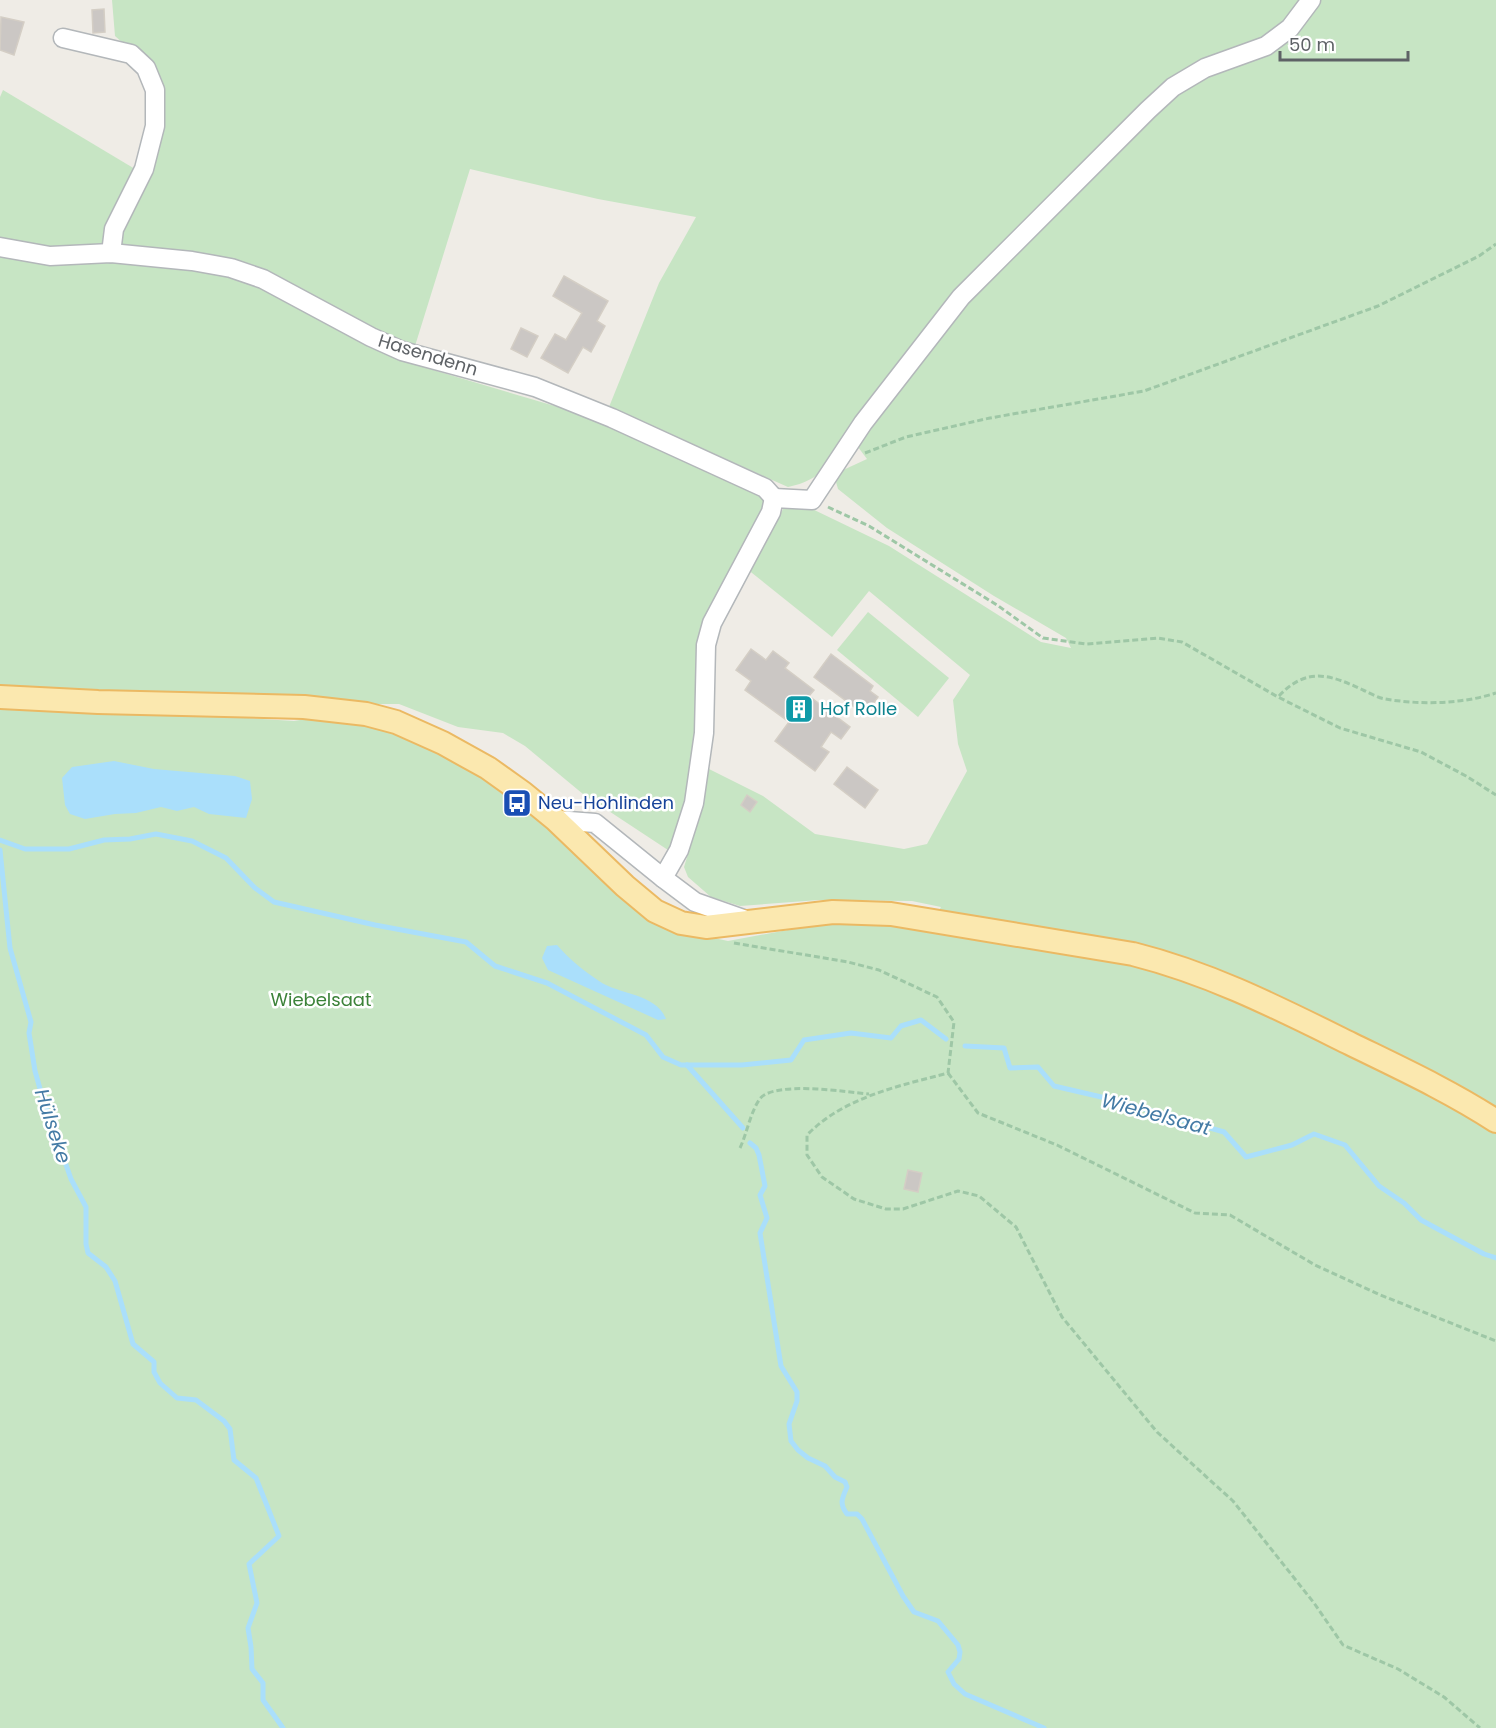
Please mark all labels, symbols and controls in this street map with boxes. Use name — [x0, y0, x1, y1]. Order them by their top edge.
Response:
scale bar — [1280, 24, 1408, 62]
text: 50 m — [1289, 32, 1335, 57]
street label: Hasendenn — [375, 327, 481, 382]
building icon: Hof Rolle — [783, 693, 815, 725]
place label: Hof Rolle — [820, 696, 897, 721]
bus stop icon: Neu-Hohlinden — [501, 787, 533, 819]
place label: Neu-Hohlinden — [538, 790, 674, 815]
park label: Wiebelsaat — [270, 987, 372, 1012]
water label: Hülseke — [28, 1085, 78, 1167]
water label: Wiebelsaat — [1098, 1086, 1215, 1142]

